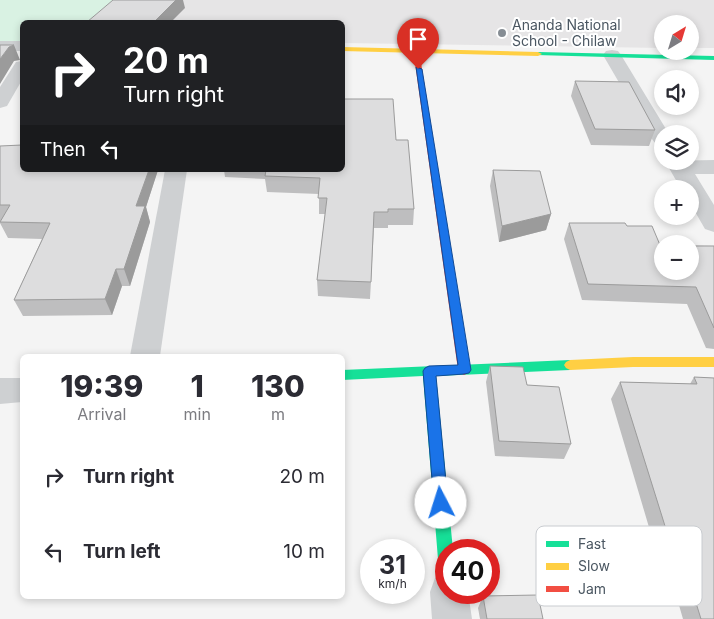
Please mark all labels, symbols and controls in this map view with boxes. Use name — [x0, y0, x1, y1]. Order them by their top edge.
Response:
north arrow — [654, 15, 699, 60]
map controls — [654, 15, 699, 280]
place label: Ananda National School - Chilaw — [512, 16, 621, 49]
pin — [397, 18, 439, 69]
icon: arrive — [404, 25, 432, 53]
marker: Ananda National School - Chilaw — [496, 27, 508, 39]
text: 20 m — [123, 39, 209, 81]
icon: right — [40, 40, 105, 105]
button: sound — [654, 70, 699, 115]
text: Turn right — [123, 81, 224, 107]
button: layers — [654, 125, 699, 170]
icon: left — [96, 135, 124, 163]
text: Then — [40, 138, 86, 161]
button: + — [654, 180, 699, 225]
button: − — [654, 235, 699, 280]
text: 19:39 — [60, 368, 143, 404]
text: 1 — [191, 368, 204, 404]
text: 130 — [251, 368, 305, 404]
text: Arrival — [77, 404, 126, 424]
text: min — [184, 404, 211, 424]
text: m — [271, 404, 285, 424]
icon: right — [40, 463, 68, 491]
text: Turn right — [83, 465, 174, 488]
text: 20 m — [279, 465, 325, 488]
position arrow — [414, 476, 466, 528]
legend — [536, 526, 702, 606]
text: Fast — [578, 535, 606, 552]
icon: left — [40, 538, 68, 566]
speed limit sign: 40 — [435, 539, 500, 604]
text: Turn left — [83, 540, 161, 563]
text: 10 m — [283, 540, 325, 563]
text: 31 — [379, 550, 406, 580]
text: Slow — [578, 557, 610, 574]
text: km/h — [378, 576, 407, 591]
text: Jam — [578, 580, 606, 597]

